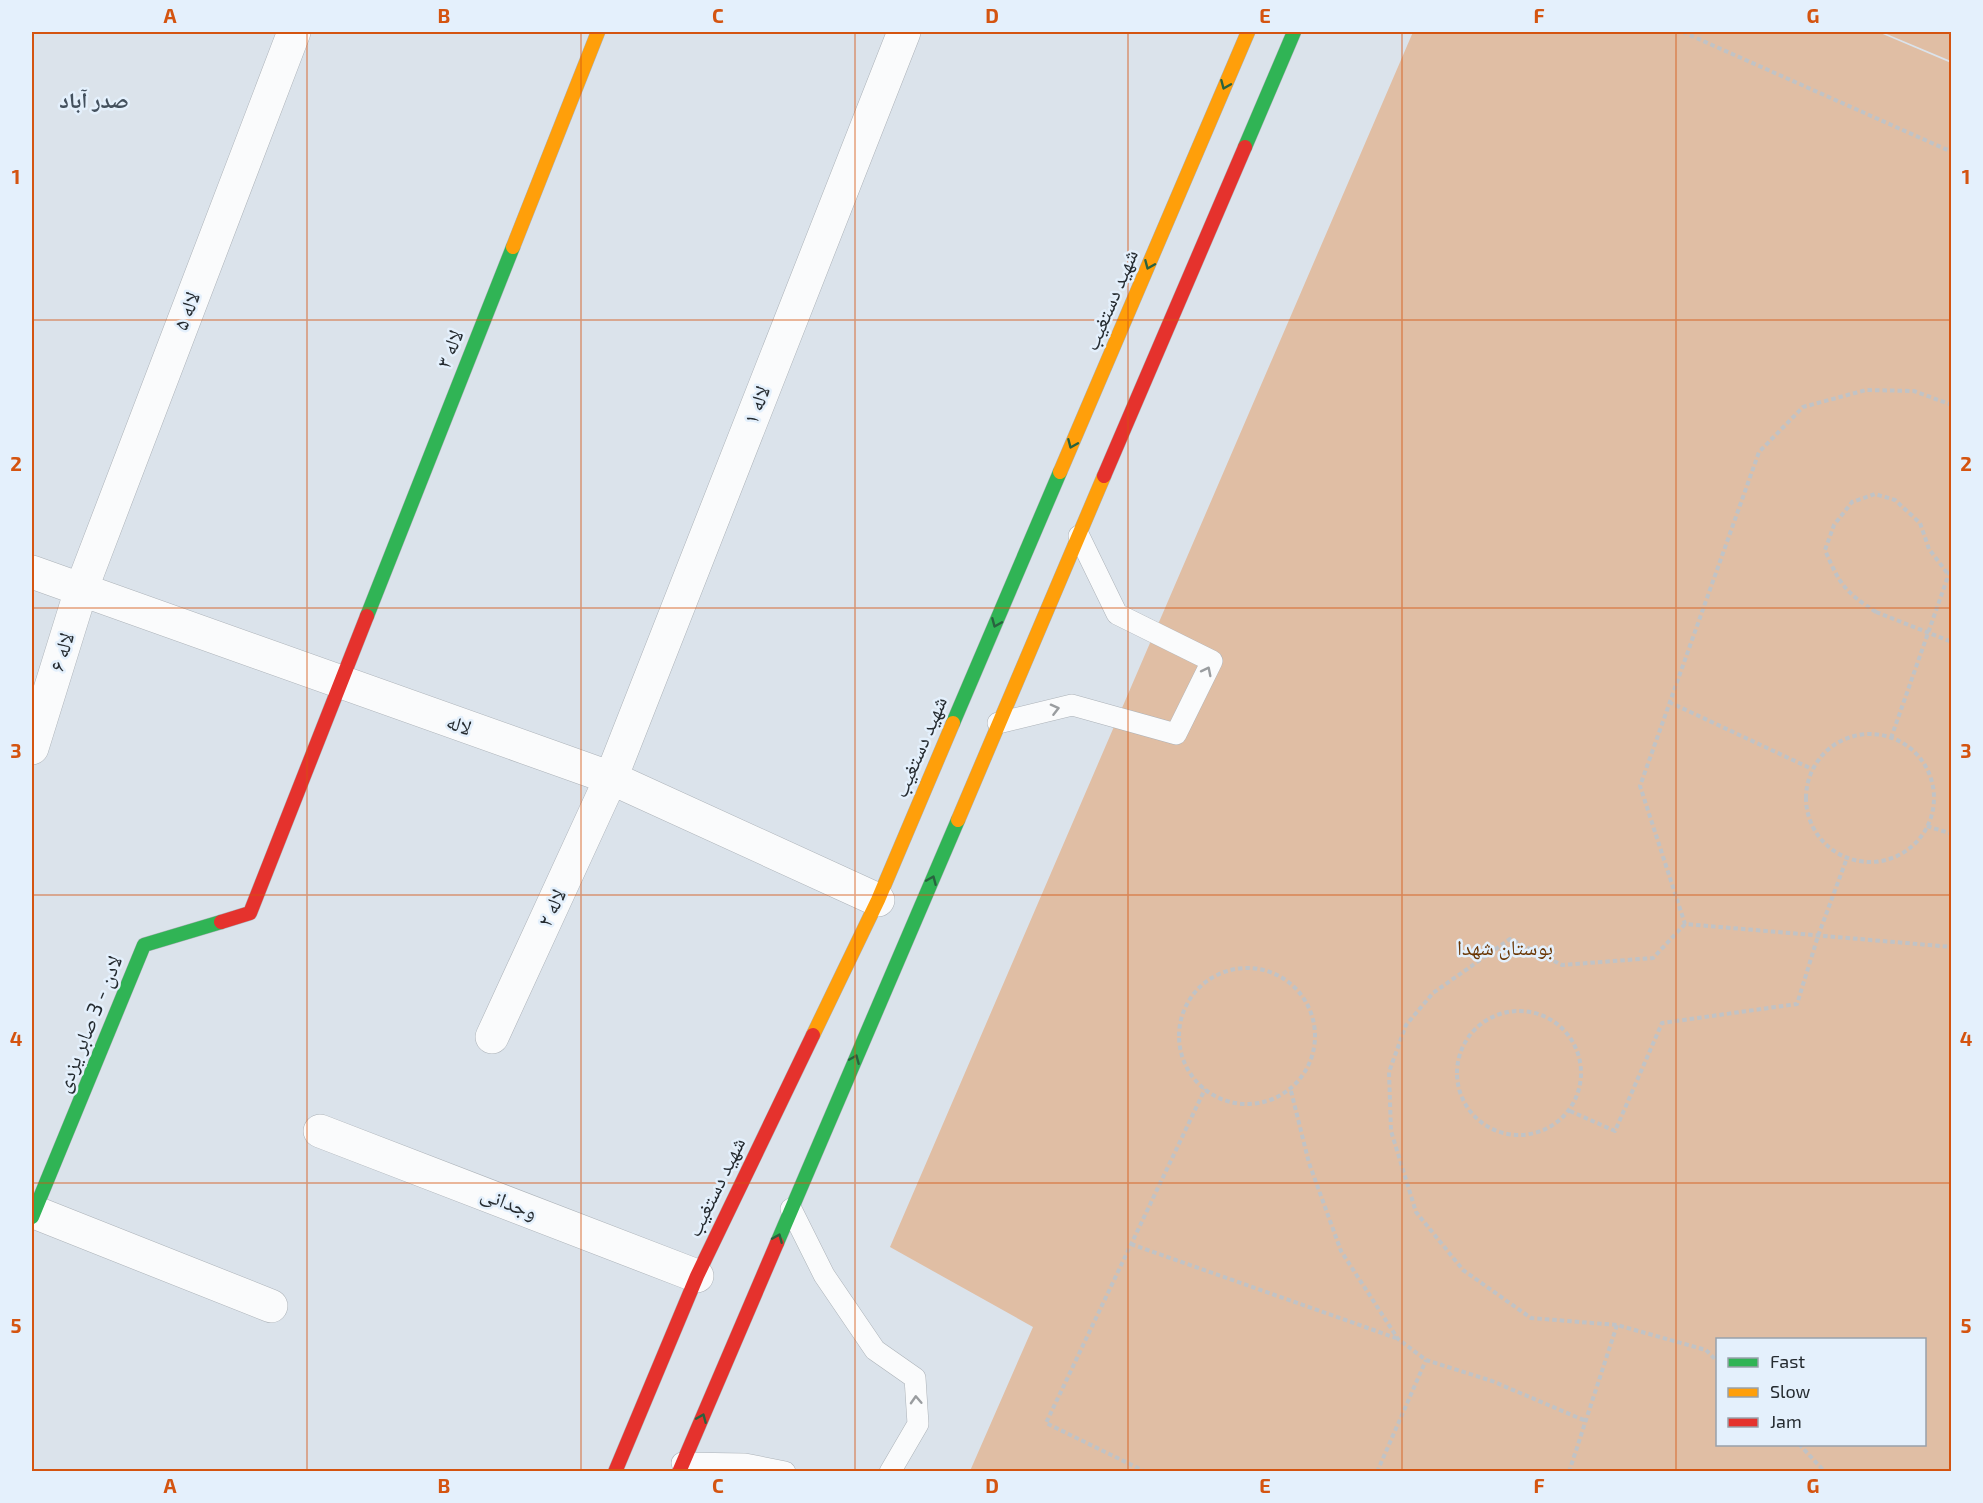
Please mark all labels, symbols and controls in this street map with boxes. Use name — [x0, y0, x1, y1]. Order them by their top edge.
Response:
text: A — [163, 3, 177, 27]
text: B — [438, 3, 450, 27]
text: C — [712, 3, 724, 27]
text: D — [985, 3, 999, 27]
text: E — [1259, 3, 1271, 27]
text: F — [1533, 3, 1545, 27]
text: G — [1807, 3, 1819, 27]
one-way arrow — [1220, 79, 1232, 90]
district label: صدر آباد — [59, 86, 129, 114]
text: 1 — [12, 164, 20, 188]
text: 1 — [1962, 164, 1970, 188]
street label: شهید دستغیب — [1077, 245, 1143, 354]
one-way arrow — [1144, 258, 1156, 269]
street label: لاله ۵ — [167, 288, 204, 333]
street label: لاله ۳ — [430, 326, 467, 371]
street label: لاله ۱ — [737, 382, 774, 427]
one-way arrow — [1067, 438, 1079, 449]
text: 2 — [10, 451, 22, 475]
text: 2 — [1960, 451, 1972, 475]
one-way arrow — [991, 617, 1003, 628]
street label: لاله ۶ — [43, 629, 78, 674]
one-way arrow — [1200, 667, 1212, 678]
street label: شهید دستغیب — [886, 692, 952, 801]
one-way arrow — [1050, 704, 1060, 717]
street label: لاله — [444, 708, 475, 740]
text: 3 — [10, 738, 22, 762]
text: 3 — [1960, 738, 1972, 762]
one-way arrow — [924, 875, 936, 886]
street label: لاله ۲ — [531, 884, 570, 930]
park label: بوستان شهدا — [1457, 934, 1553, 960]
street label: لادن - 3 صابر یزدی — [49, 951, 127, 1096]
text: 4 — [10, 1026, 23, 1050]
text: 4 — [1960, 1026, 1973, 1050]
one-way arrow — [848, 1054, 860, 1065]
street label: شهید دستغیب — [680, 1133, 750, 1241]
street label: وجدانی — [477, 1179, 541, 1226]
one-way arrow — [771, 1234, 783, 1245]
text: 5 — [10, 1313, 22, 1337]
text: 5 — [1960, 1313, 1972, 1337]
legend — [1716, 1338, 1926, 1446]
text: Fast — [1770, 1350, 1805, 1372]
text: Slow — [1770, 1380, 1811, 1402]
one-way arrow — [910, 1395, 923, 1404]
text: Jam — [1770, 1410, 1802, 1432]
one-way arrow — [695, 1413, 707, 1424]
text: A — [163, 1473, 177, 1497]
text: B — [438, 1473, 450, 1497]
text: C — [712, 1473, 724, 1497]
text: D — [985, 1473, 999, 1497]
text: E — [1259, 1473, 1271, 1497]
text: F — [1533, 1473, 1545, 1497]
text: G — [1807, 1473, 1819, 1497]

